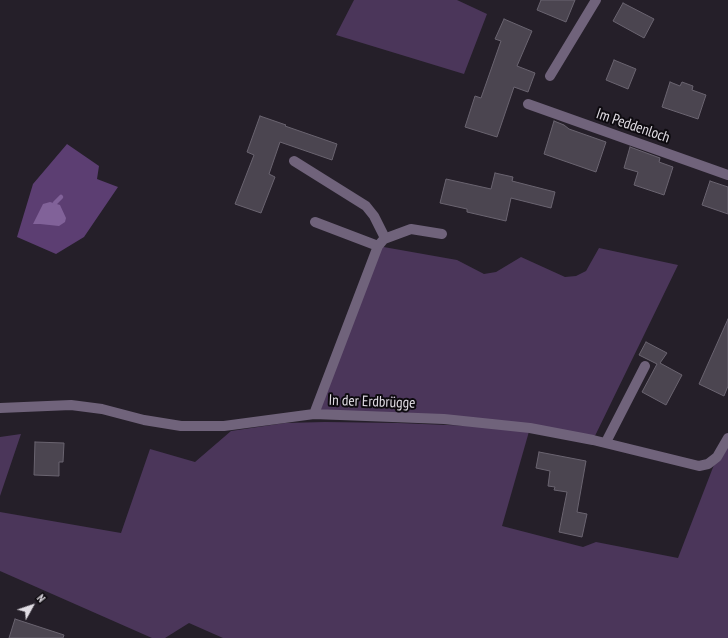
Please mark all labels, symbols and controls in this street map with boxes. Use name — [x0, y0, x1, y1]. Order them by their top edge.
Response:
street label: Im Peddenloch — [594, 105, 672, 147]
street label: In der Erdbrügge — [328, 391, 416, 413]
north arrow — [12, 586, 52, 626]
text: N — [34, 592, 48, 605]

